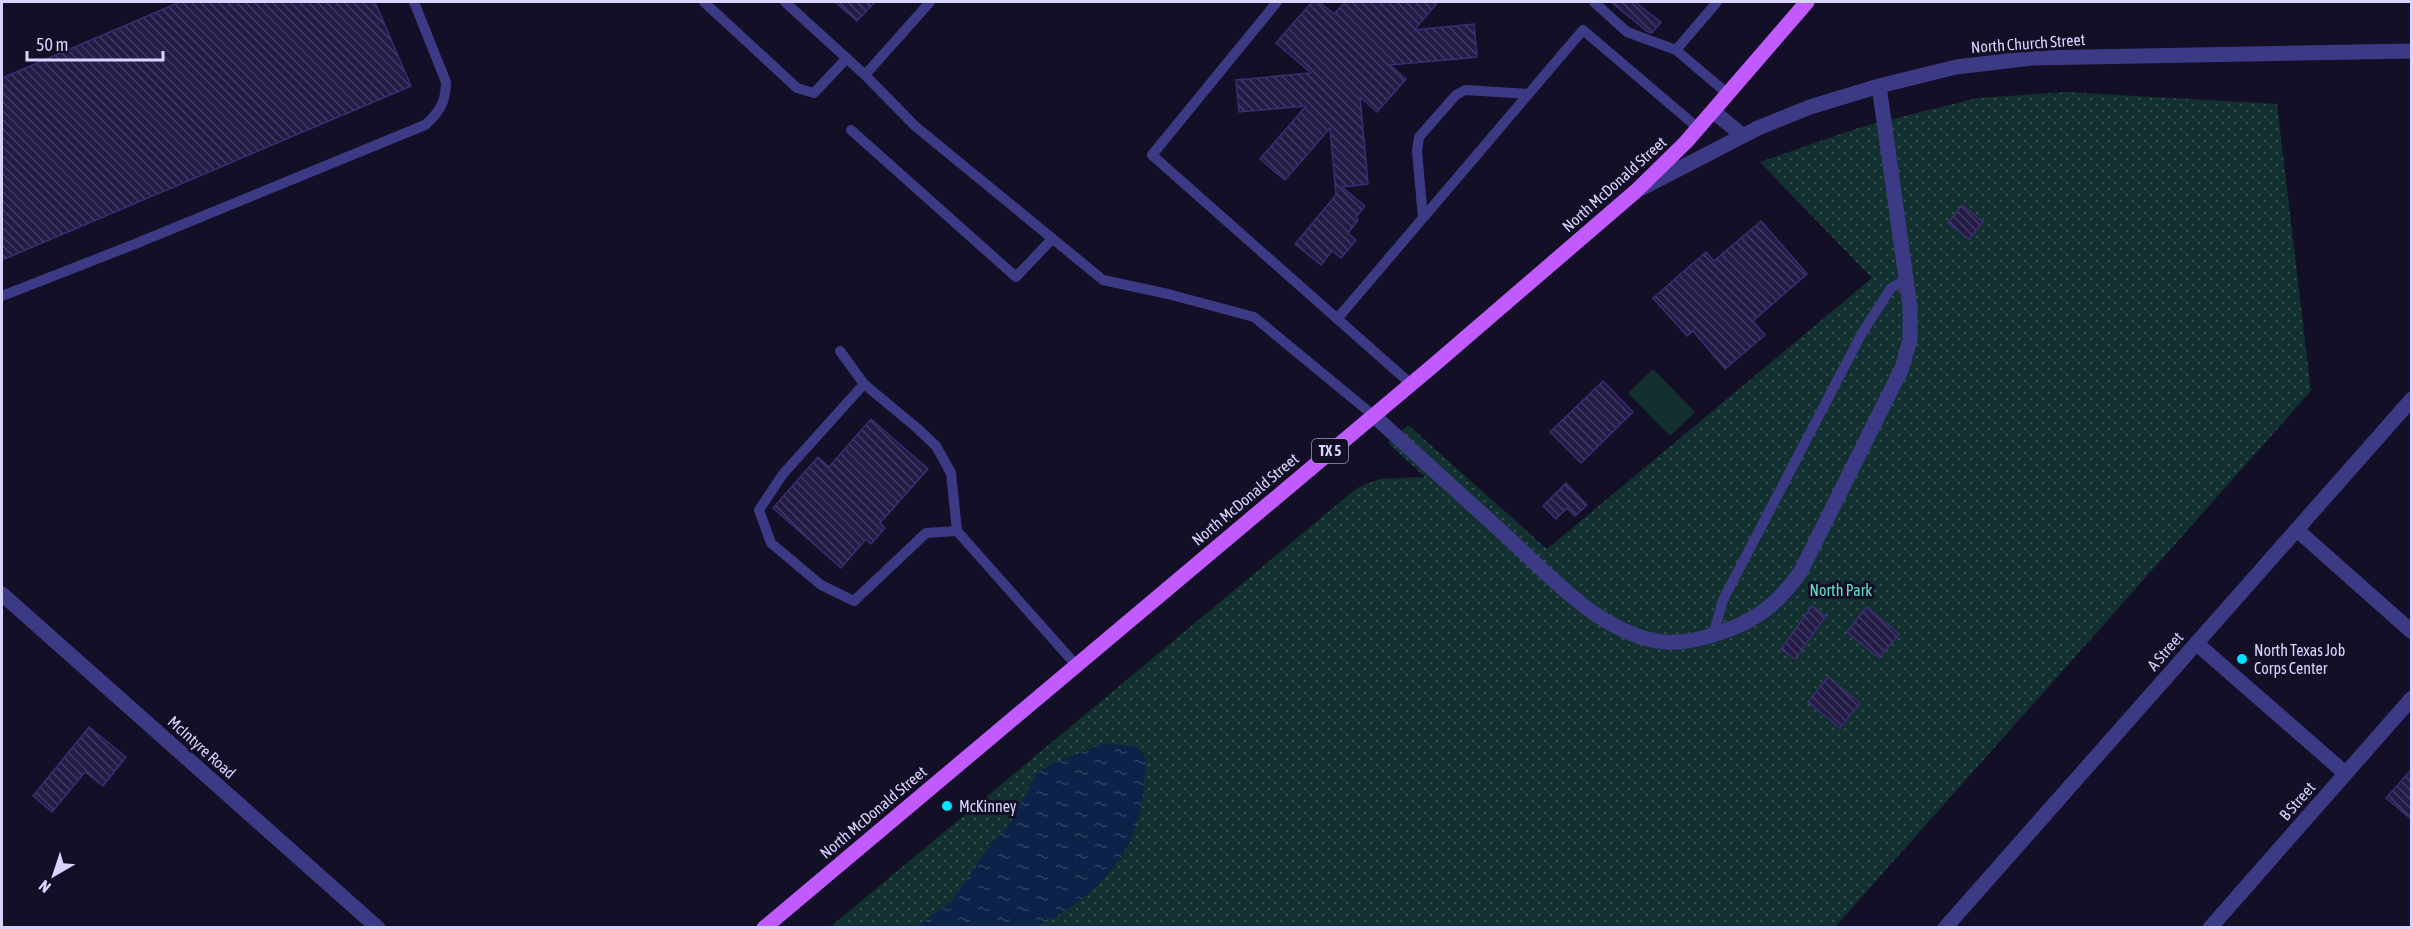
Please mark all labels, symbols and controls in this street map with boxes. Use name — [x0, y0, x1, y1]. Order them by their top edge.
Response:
scale bar — [27, 24, 164, 62]
street label: North Church Street — [1970, 30, 2086, 56]
text: 50 m — [36, 34, 68, 55]
street label: North McDonald Street — [1558, 132, 1670, 235]
road number: TX 5 — [1312, 439, 1348, 463]
street label: North McDonald Street — [1188, 449, 1302, 549]
park label: North Park — [1810, 581, 1872, 599]
street label: A Street — [2143, 628, 2187, 674]
place label: North Texas Job Corps Center — [2254, 641, 2345, 678]
marker: North Texas Job Corps Center — [2235, 652, 2249, 666]
street label: McIntyre Road — [164, 712, 239, 783]
street label: North McDonald Street — [816, 762, 930, 862]
street label: B Street — [2275, 778, 2319, 824]
place label: McKinney — [959, 797, 1017, 816]
marker: McKinney — [940, 799, 954, 813]
north arrow — [24, 845, 84, 905]
text: N — [35, 877, 54, 897]

